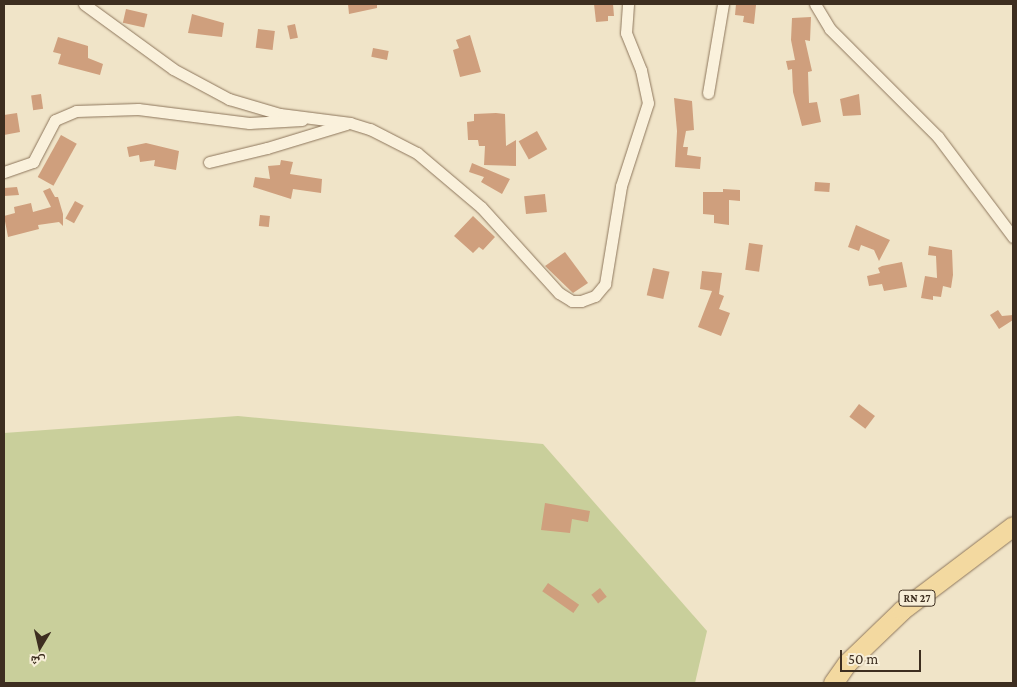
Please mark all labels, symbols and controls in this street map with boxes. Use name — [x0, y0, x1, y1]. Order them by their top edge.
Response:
road number: RN 27 — [898, 590, 936, 606]
north arrow — [15, 622, 65, 672]
scale bar — [842, 640, 923, 672]
text: 50 m — [848, 651, 878, 667]
text: ش — [29, 653, 46, 671]

